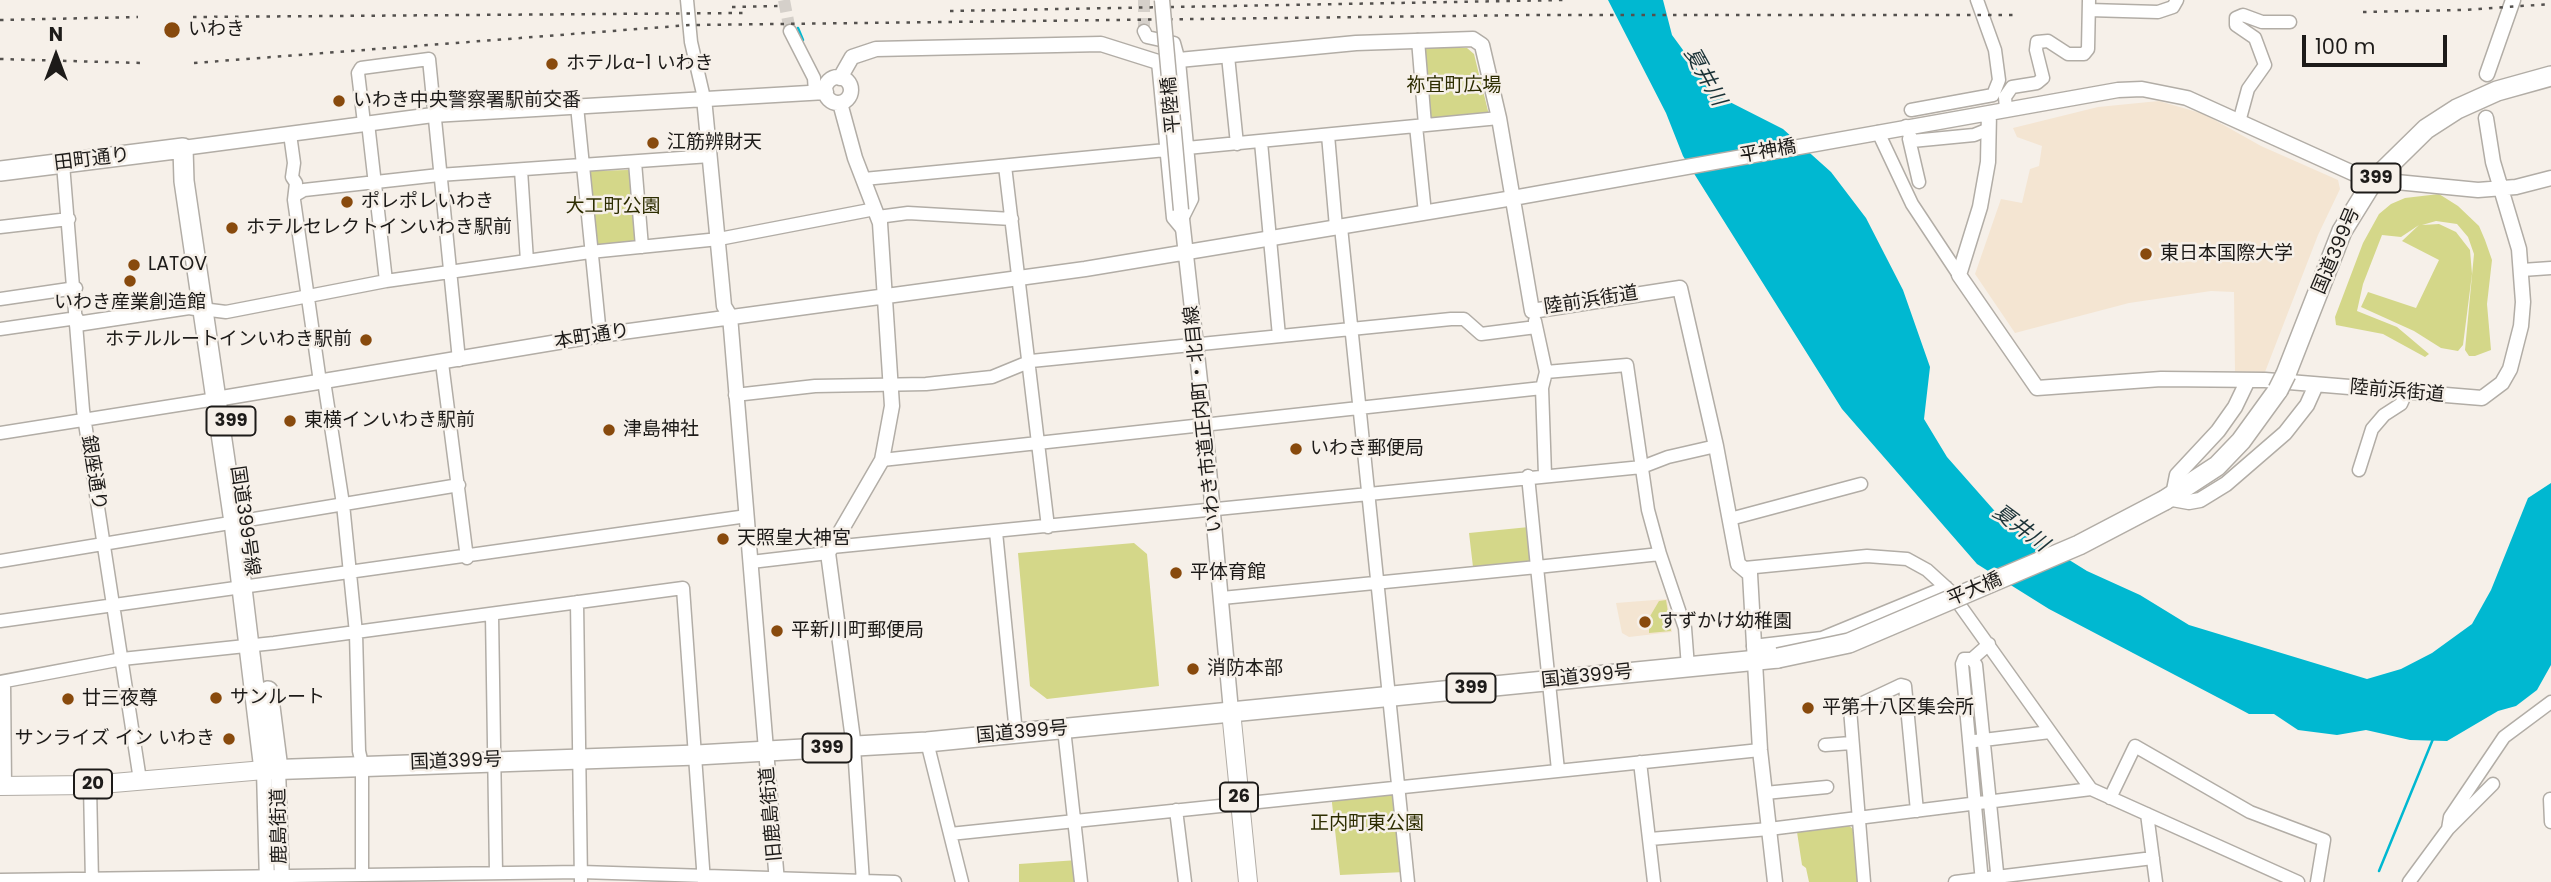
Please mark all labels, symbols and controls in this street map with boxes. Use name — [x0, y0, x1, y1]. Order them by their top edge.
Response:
place label: いわき — [188, 19, 245, 41]
marker: いわき — [162, 20, 182, 40]
north arrow — [21, 21, 91, 91]
text: N — [49, 21, 63, 48]
scale bar — [2306, 21, 2451, 65]
text: 100 m — [2315, 32, 2375, 61]
water label: 夏井川 — [1678, 43, 1730, 111]
place label: ホテルα-1 いわき — [566, 53, 713, 75]
marker: ホテルα-1 いわき — [544, 56, 560, 72]
park label: 祢宜町広場 — [1407, 75, 1501, 97]
street label: 平陸橋 — [1158, 76, 1186, 134]
place label: いわき中央警察署駅前交番 — [353, 90, 581, 112]
marker: いわき中央警察署駅前交番 — [331, 93, 347, 109]
place label: 江筋辨財天 — [667, 132, 762, 154]
marker: 江筋辨財天 — [645, 135, 661, 151]
street label: 平神橋 — [1738, 136, 1798, 168]
street label: 田町通り — [53, 144, 131, 176]
road number: 399 — [2352, 163, 2400, 192]
place label: ポレポレいわき — [361, 191, 494, 213]
marker: ポレポレいわき — [339, 194, 355, 210]
park label: 大工町公園 — [566, 196, 660, 218]
street label: 国道399号 — [2309, 204, 2365, 298]
place label: ホテルセレクトインいわき駅前 — [246, 217, 512, 239]
marker: ホテルセレクトインいわき駅前 — [224, 220, 240, 236]
place label: 東日本国際大学 — [2160, 243, 2293, 265]
marker: 東日本国際大学 — [2138, 246, 2154, 262]
place label: LATOV — [148, 254, 207, 276]
marker: LATOV — [126, 257, 142, 273]
marker: いわき産業創造館 — [122, 273, 138, 289]
street label: 陸前浜街道 — [1542, 282, 1640, 320]
place label: いわき産業創造館 — [54, 292, 206, 314]
street label: いわき市道正内町・北目線 — [1181, 304, 1227, 534]
street label: 本町通り — [553, 320, 631, 354]
place label: ホテルルートインいわき駅前 — [105, 329, 352, 351]
marker: ホテルルートインいわき駅前 — [358, 332, 374, 348]
street label: 陸前浜街道 — [2349, 377, 2445, 407]
road number: 399 — [206, 407, 256, 436]
place label: 東横インいわき駅前 — [304, 410, 475, 432]
marker: 東横インいわき駅前 — [282, 413, 298, 429]
place label: 津島神社 — [623, 419, 699, 441]
marker: 津島神社 — [601, 422, 617, 438]
street label: 銀座通り — [76, 434, 110, 512]
place label: いわき郵便局 — [1310, 438, 1424, 460]
marker: いわき郵便局 — [1288, 441, 1304, 457]
street label: 国道399号線 — [225, 464, 263, 578]
water label: 夏井川 — [1987, 500, 2053, 558]
place label: 天照皇大神宮 — [737, 528, 851, 550]
marker: 天照皇大神宮 — [715, 531, 731, 547]
place label: 平体育館 — [1190, 562, 1266, 584]
marker: 平体育館 — [1168, 565, 1184, 581]
street label: 平大橋 — [1944, 568, 2006, 612]
place label: すずかけ幼稚園 — [1659, 611, 1792, 633]
marker: すずかけ幼稚園 — [1637, 614, 1653, 630]
place label: 平新川町郵便局 — [791, 620, 924, 642]
marker: 平新川町郵便局 — [769, 623, 785, 639]
place label: 消防本部 — [1207, 658, 1283, 680]
marker: 消防本部 — [1185, 661, 1201, 677]
street label: 国道399号 — [1540, 661, 1634, 693]
road number: 399 — [1446, 674, 1496, 702]
place label: サンルート — [230, 687, 325, 709]
place label: 廿三夜尊 — [82, 688, 158, 710]
marker: サンルート — [208, 690, 224, 706]
marker: 廿三夜尊 — [60, 691, 76, 707]
place label: 平第十八区集会所 — [1822, 697, 1974, 719]
marker: 平第十八区集会所 — [1800, 700, 1816, 716]
street label: 国道399号 — [975, 718, 1069, 748]
place label: サンライズ イン いわき — [15, 728, 215, 750]
marker: サンライズ イン いわき — [221, 731, 237, 747]
road number: 399 — [802, 734, 852, 762]
street label: 国道399号 — [410, 749, 502, 775]
street label: 旧鹿島街道 — [757, 766, 787, 862]
road number: 20 — [74, 770, 112, 798]
road number: 26 — [1220, 782, 1258, 812]
street label: 鹿島街道 — [268, 788, 292, 864]
park label: 正内町東公園 — [1310, 813, 1424, 835]

